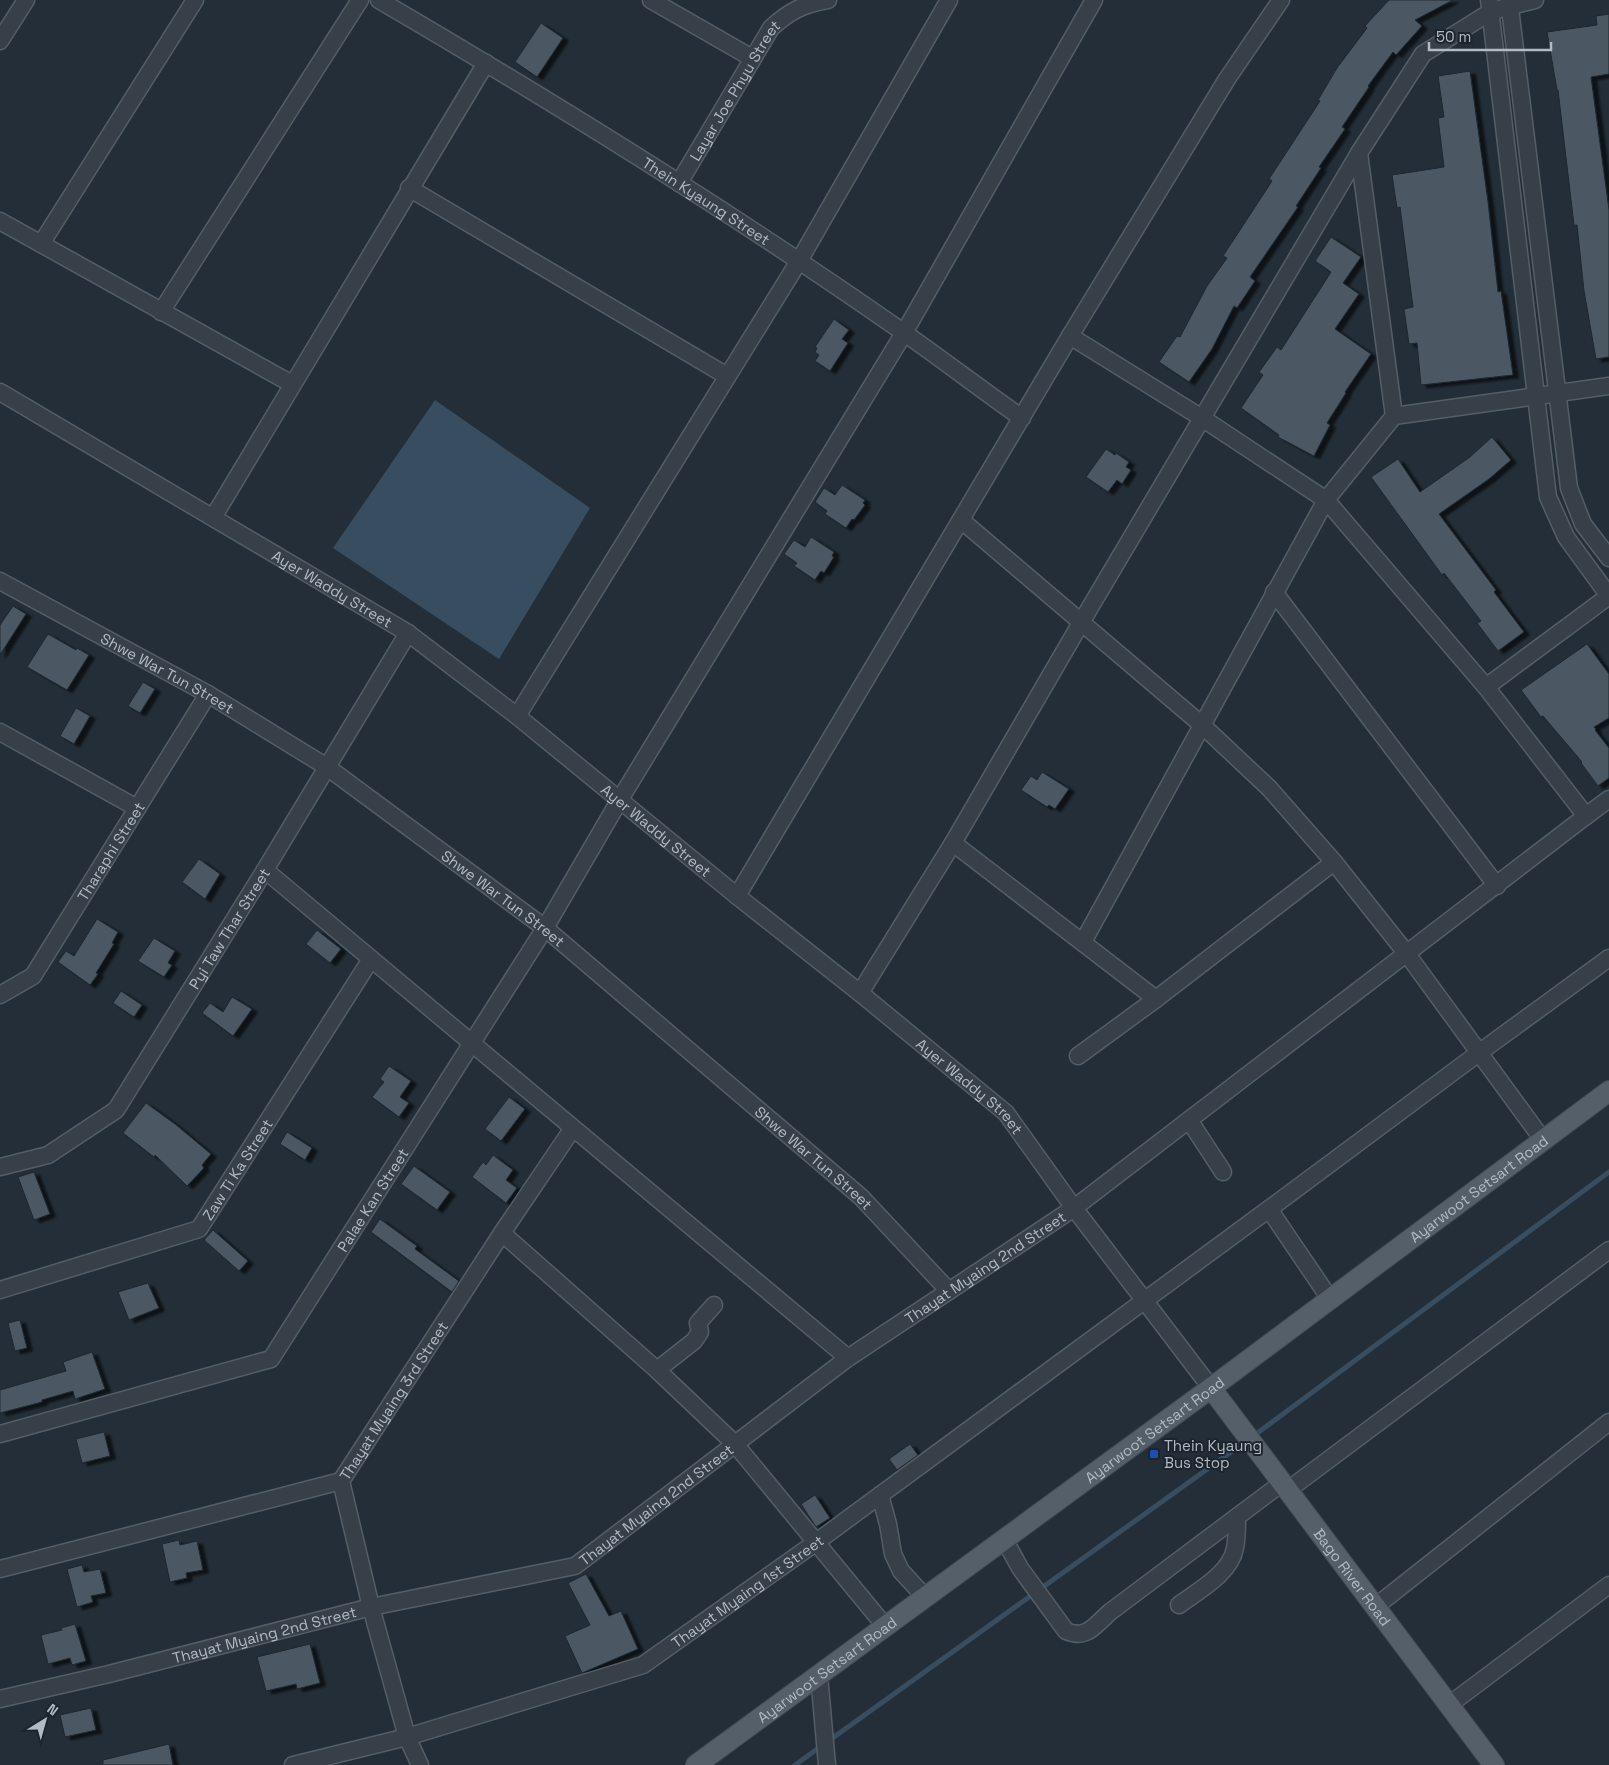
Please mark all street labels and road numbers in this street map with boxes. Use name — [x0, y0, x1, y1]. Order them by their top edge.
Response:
street label: Layar Joe Phyu Street — [685, 15, 784, 164]
street label: Thein Kyaung Street — [639, 153, 774, 249]
street label: Ayer Waddy Street — [269, 545, 396, 631]
street label: Shwe War Tun Street — [98, 628, 238, 717]
street label: Ayer Waddy Street — [598, 779, 715, 881]
street label: Tharaphi Street — [73, 798, 148, 904]
street label: Shwe War Tun Street — [438, 845, 569, 950]
street label: Pyi Taw Thar Street — [184, 864, 274, 992]
street label: Ayer Waddy Street — [913, 1034, 1027, 1138]
street label: Shwe War Tun Street — [751, 1102, 877, 1213]
street label: Zaw Ti Ka Street — [198, 1115, 276, 1223]
street label: Ayarwoot Setsart Road — [1405, 1130, 1552, 1246]
street label: Palae Kan Street — [332, 1144, 412, 1255]
street label: Thayat Myaing 2nd Street — [901, 1207, 1069, 1327]
street label: Thayat Myaing 3rd Street — [335, 1318, 452, 1484]
street label: Ayarwoot Setsart Road — [1081, 1372, 1228, 1487]
street label: Thayat Myaing 2nd Street — [575, 1439, 737, 1569]
street label: Bago River Road — [1310, 1524, 1395, 1629]
street label: Thayat Myaing 1st Street — [667, 1530, 827, 1652]
street label: Thayat Myaing 2nd Street — [170, 1602, 358, 1667]
street label: Ayarwoot Setsart Road — [753, 1612, 900, 1727]

